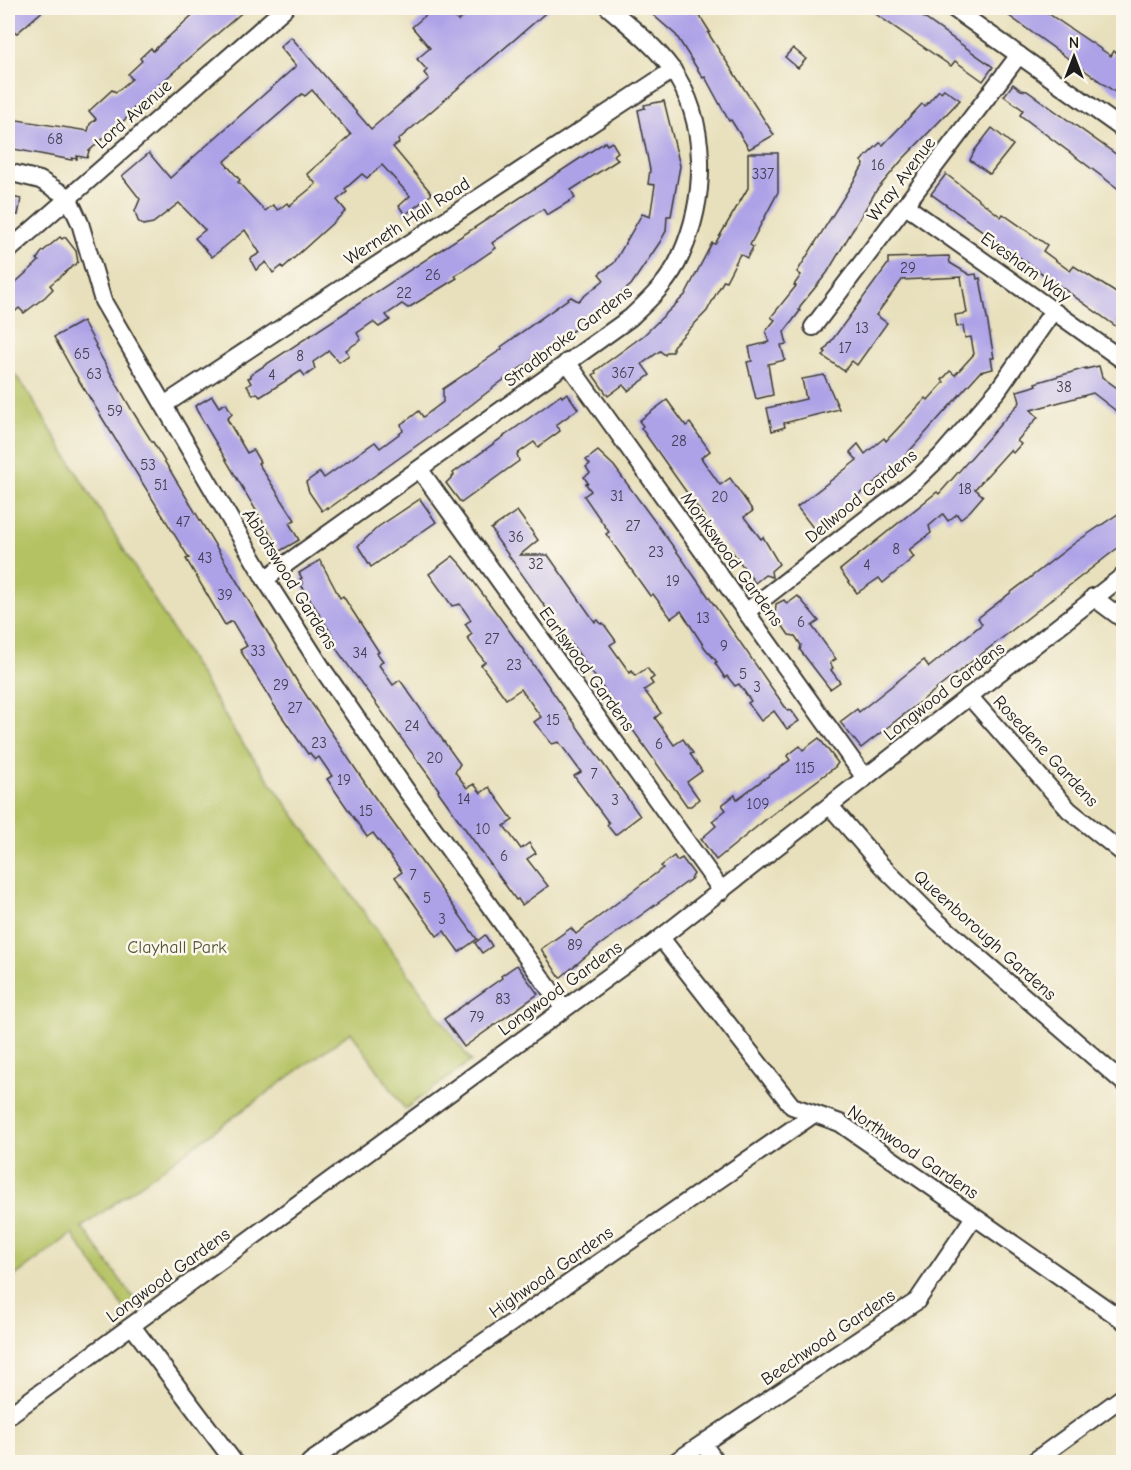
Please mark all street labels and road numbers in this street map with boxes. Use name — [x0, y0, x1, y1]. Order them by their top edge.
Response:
street label: Lord Avenue — [91, 75, 176, 154]
street label: Wray Avenue — [863, 133, 940, 226]
street label: Werneth Hall Road — [341, 173, 474, 270]
street label: Evesham Way — [977, 228, 1076, 308]
street label: Stradbroke Gardens — [500, 281, 636, 391]
street label: Dellwood Gardens — [801, 445, 922, 548]
street label: Monkswood Gardens — [676, 488, 787, 630]
street label: Abbotswood Gardens — [238, 505, 341, 653]
street label: Earlswood Gardens — [534, 603, 639, 736]
street label: Longwood Gardens — [880, 638, 1009, 745]
street label: Rosedene Gardens — [989, 691, 1103, 811]
street label: Queenborough Gardens — [909, 866, 1060, 1005]
street label: Longwood Gardens — [494, 937, 626, 1040]
street label: Northwood Gardens — [843, 1101, 982, 1204]
street label: Highwood Gardens — [485, 1222, 617, 1323]
street label: Longwood Gardens — [102, 1224, 234, 1327]
street label: Beechwood Gardens — [757, 1285, 899, 1390]

